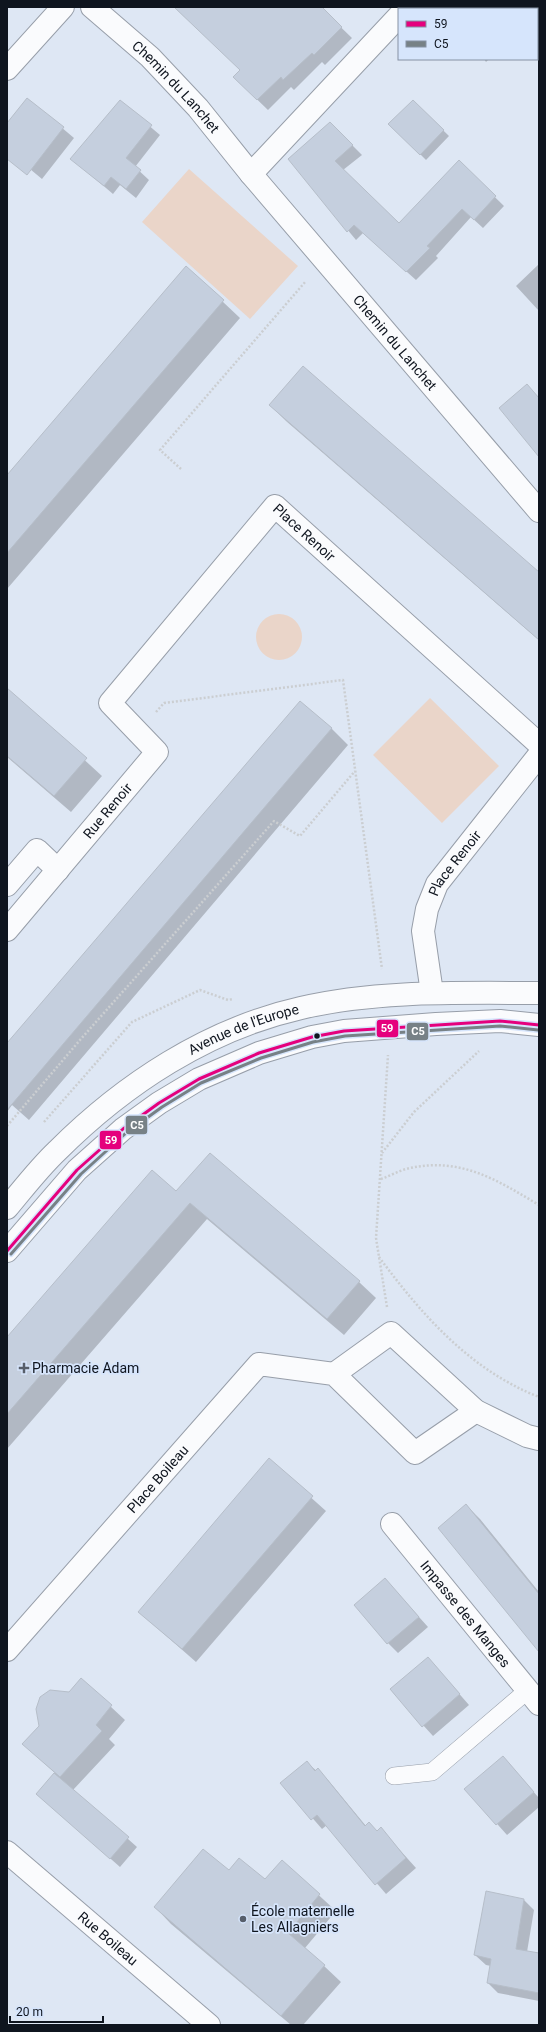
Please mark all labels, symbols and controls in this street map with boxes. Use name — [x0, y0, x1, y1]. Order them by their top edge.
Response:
legend — [398, 8, 538, 60]
text: 59 — [434, 17, 448, 31]
street label: Chemin du Lanchet — [129, 37, 223, 136]
text: C5 — [434, 37, 449, 51]
street label: Chemin du Lanchet — [350, 292, 440, 394]
street label: Place Renoir — [270, 500, 339, 565]
street label: Rue Renoir — [80, 780, 135, 842]
street label: Place Renoir — [425, 827, 484, 898]
street label: Avenue de l'Europe — [185, 1001, 300, 1058]
line badge: 59 — [376, 1019, 399, 1038]
text: 59 — [381, 1022, 393, 1035]
line badge: C5 — [406, 1022, 429, 1041]
text: C5 — [411, 1025, 425, 1038]
unlabelled marker — [312, 1031, 322, 1041]
line badge: C5 — [125, 1115, 148, 1135]
text: C5 — [130, 1119, 144, 1132]
line badge: 59 — [99, 1130, 122, 1150]
text: 59 — [105, 1134, 117, 1147]
place label: Pharmacie Adam — [32, 1360, 139, 1376]
marker: Pharmacie Adam — [19, 1363, 29, 1373]
street label: Place Boileau — [124, 1442, 192, 1516]
street label: Impasse des Manges — [417, 1557, 514, 1670]
place label: École maternelle Les Allagniers — [251, 1902, 354, 1935]
street label: Rue Boileau — [75, 1909, 141, 1969]
marker: École maternelle Les Allagniers — [238, 1914, 248, 1924]
scale bar — [10, 1998, 103, 2024]
text: 20 m — [16, 2005, 43, 2019]

